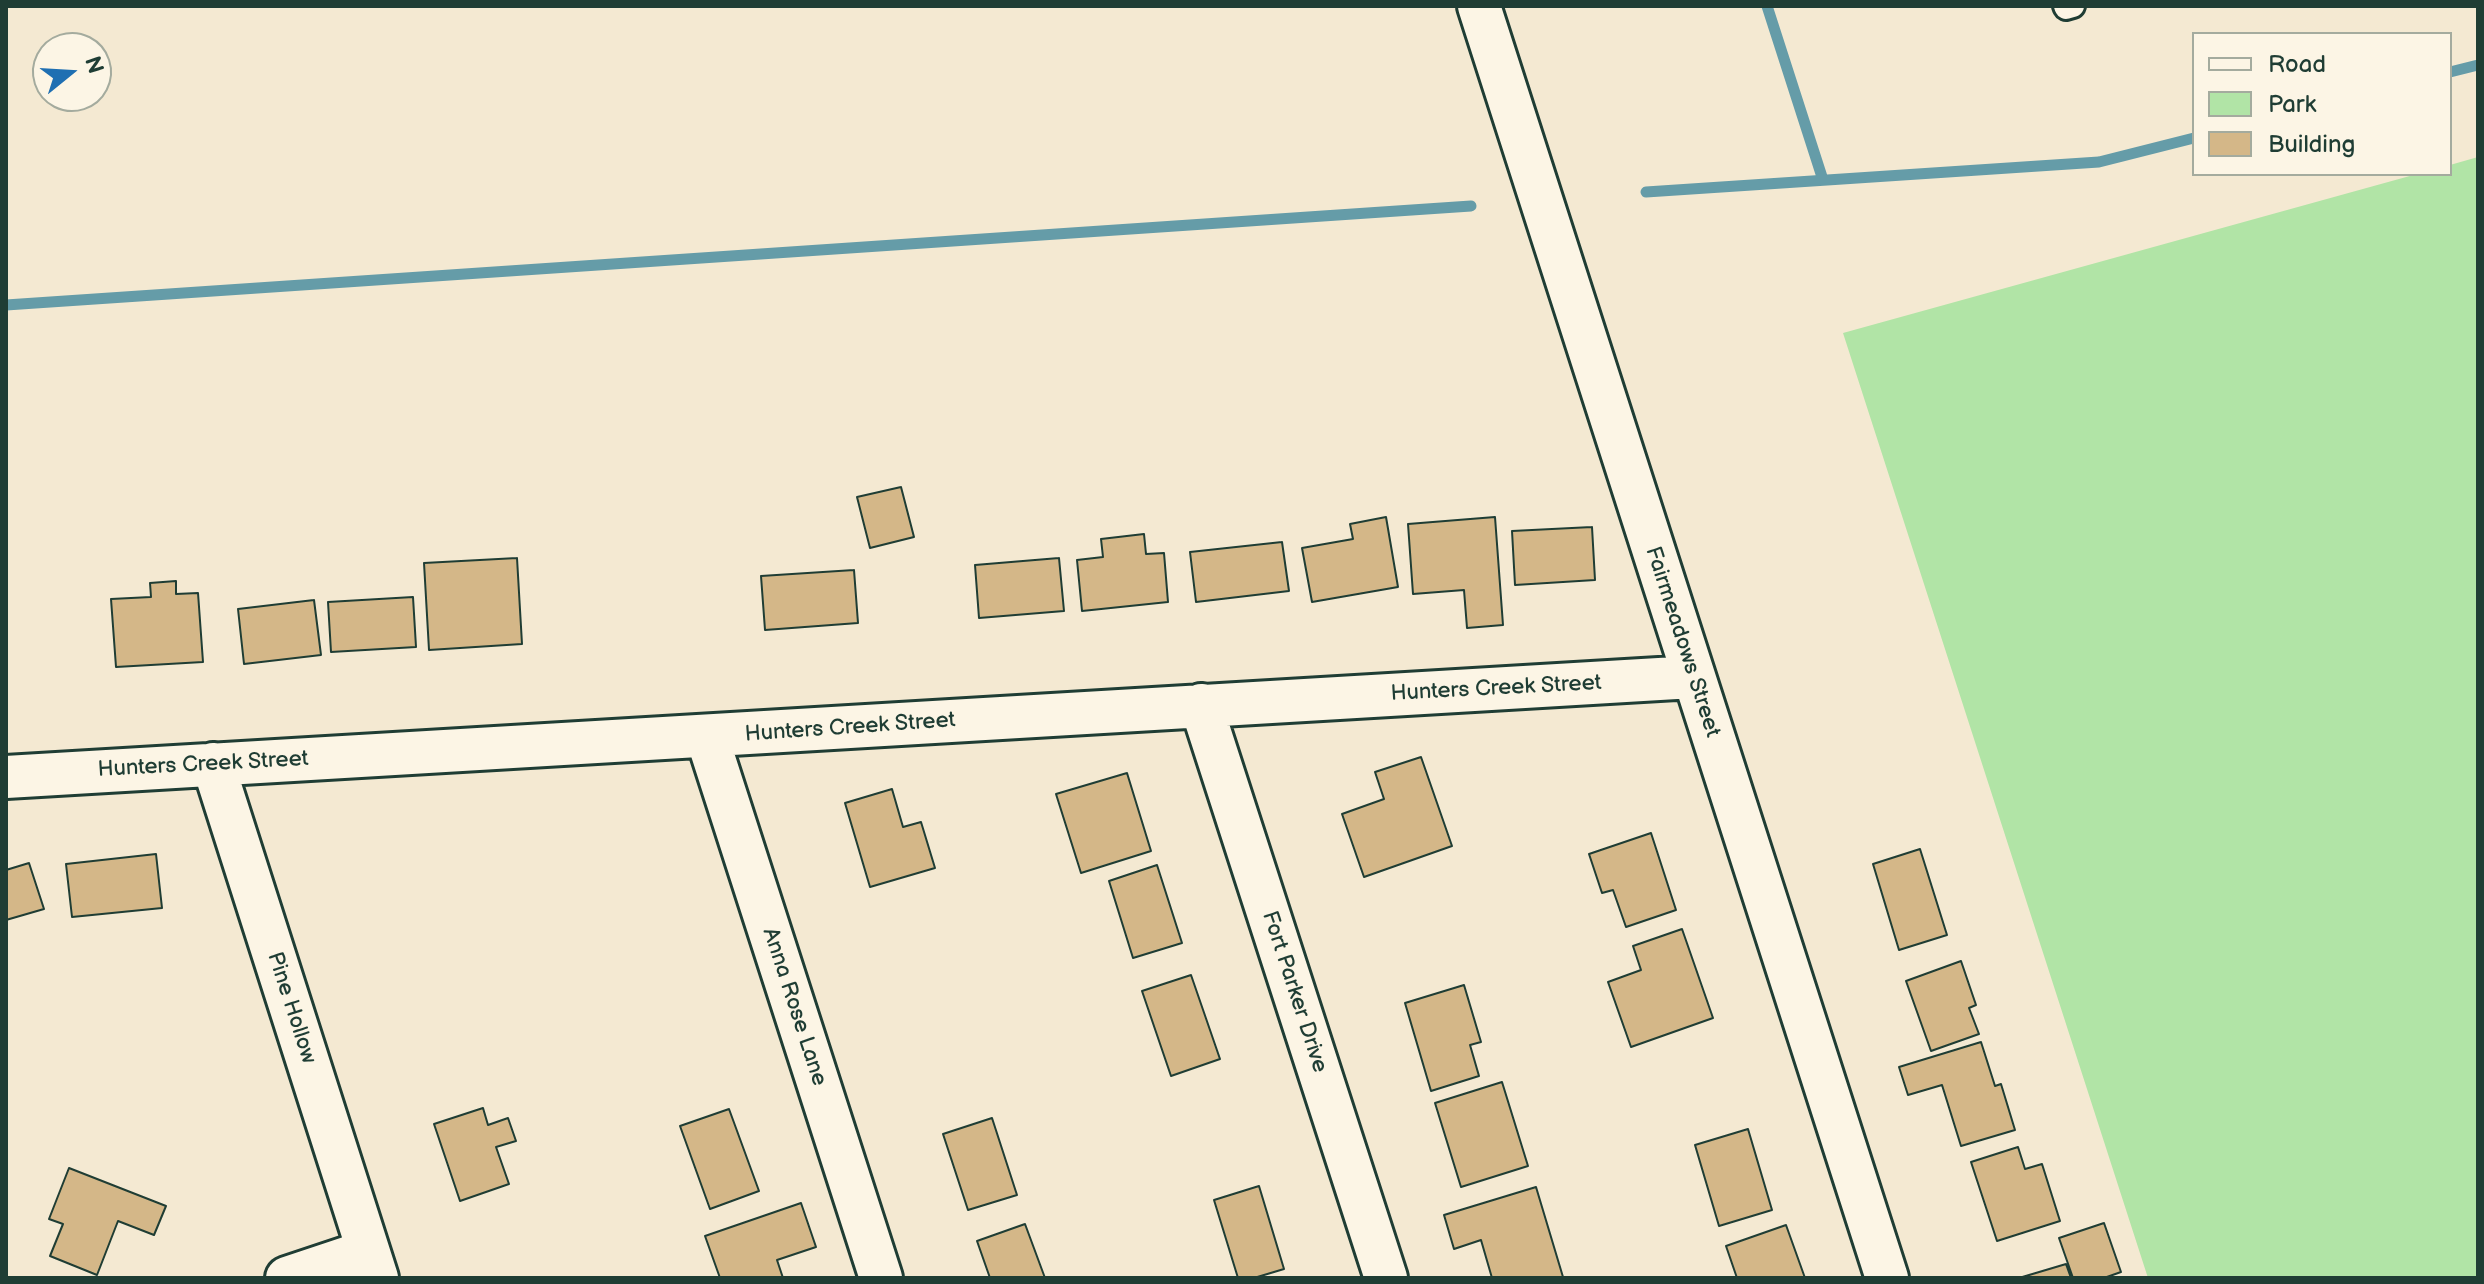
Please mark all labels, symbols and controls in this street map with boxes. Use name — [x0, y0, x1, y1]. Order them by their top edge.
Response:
north arrow — [32, 32, 112, 112]
legend — [2192, 32, 2452, 176]
text: Road — [2268, 50, 2326, 79]
text: N — [78, 53, 109, 77]
text: Park — [2268, 90, 2316, 119]
text: Building — [2268, 130, 2355, 159]
street label: Fairmeadows Street — [1639, 543, 1725, 741]
street label: Hunters Creek Street — [1390, 670, 1602, 708]
street label: Hunters Creek Street — [744, 707, 956, 749]
street label: Hunters Creek Street — [97, 746, 309, 784]
street label: Fort Parker Drive — [1255, 908, 1333, 1076]
street label: Anna Rose Lane — [756, 925, 832, 1089]
street label: Pine Hollow — [261, 949, 321, 1067]

